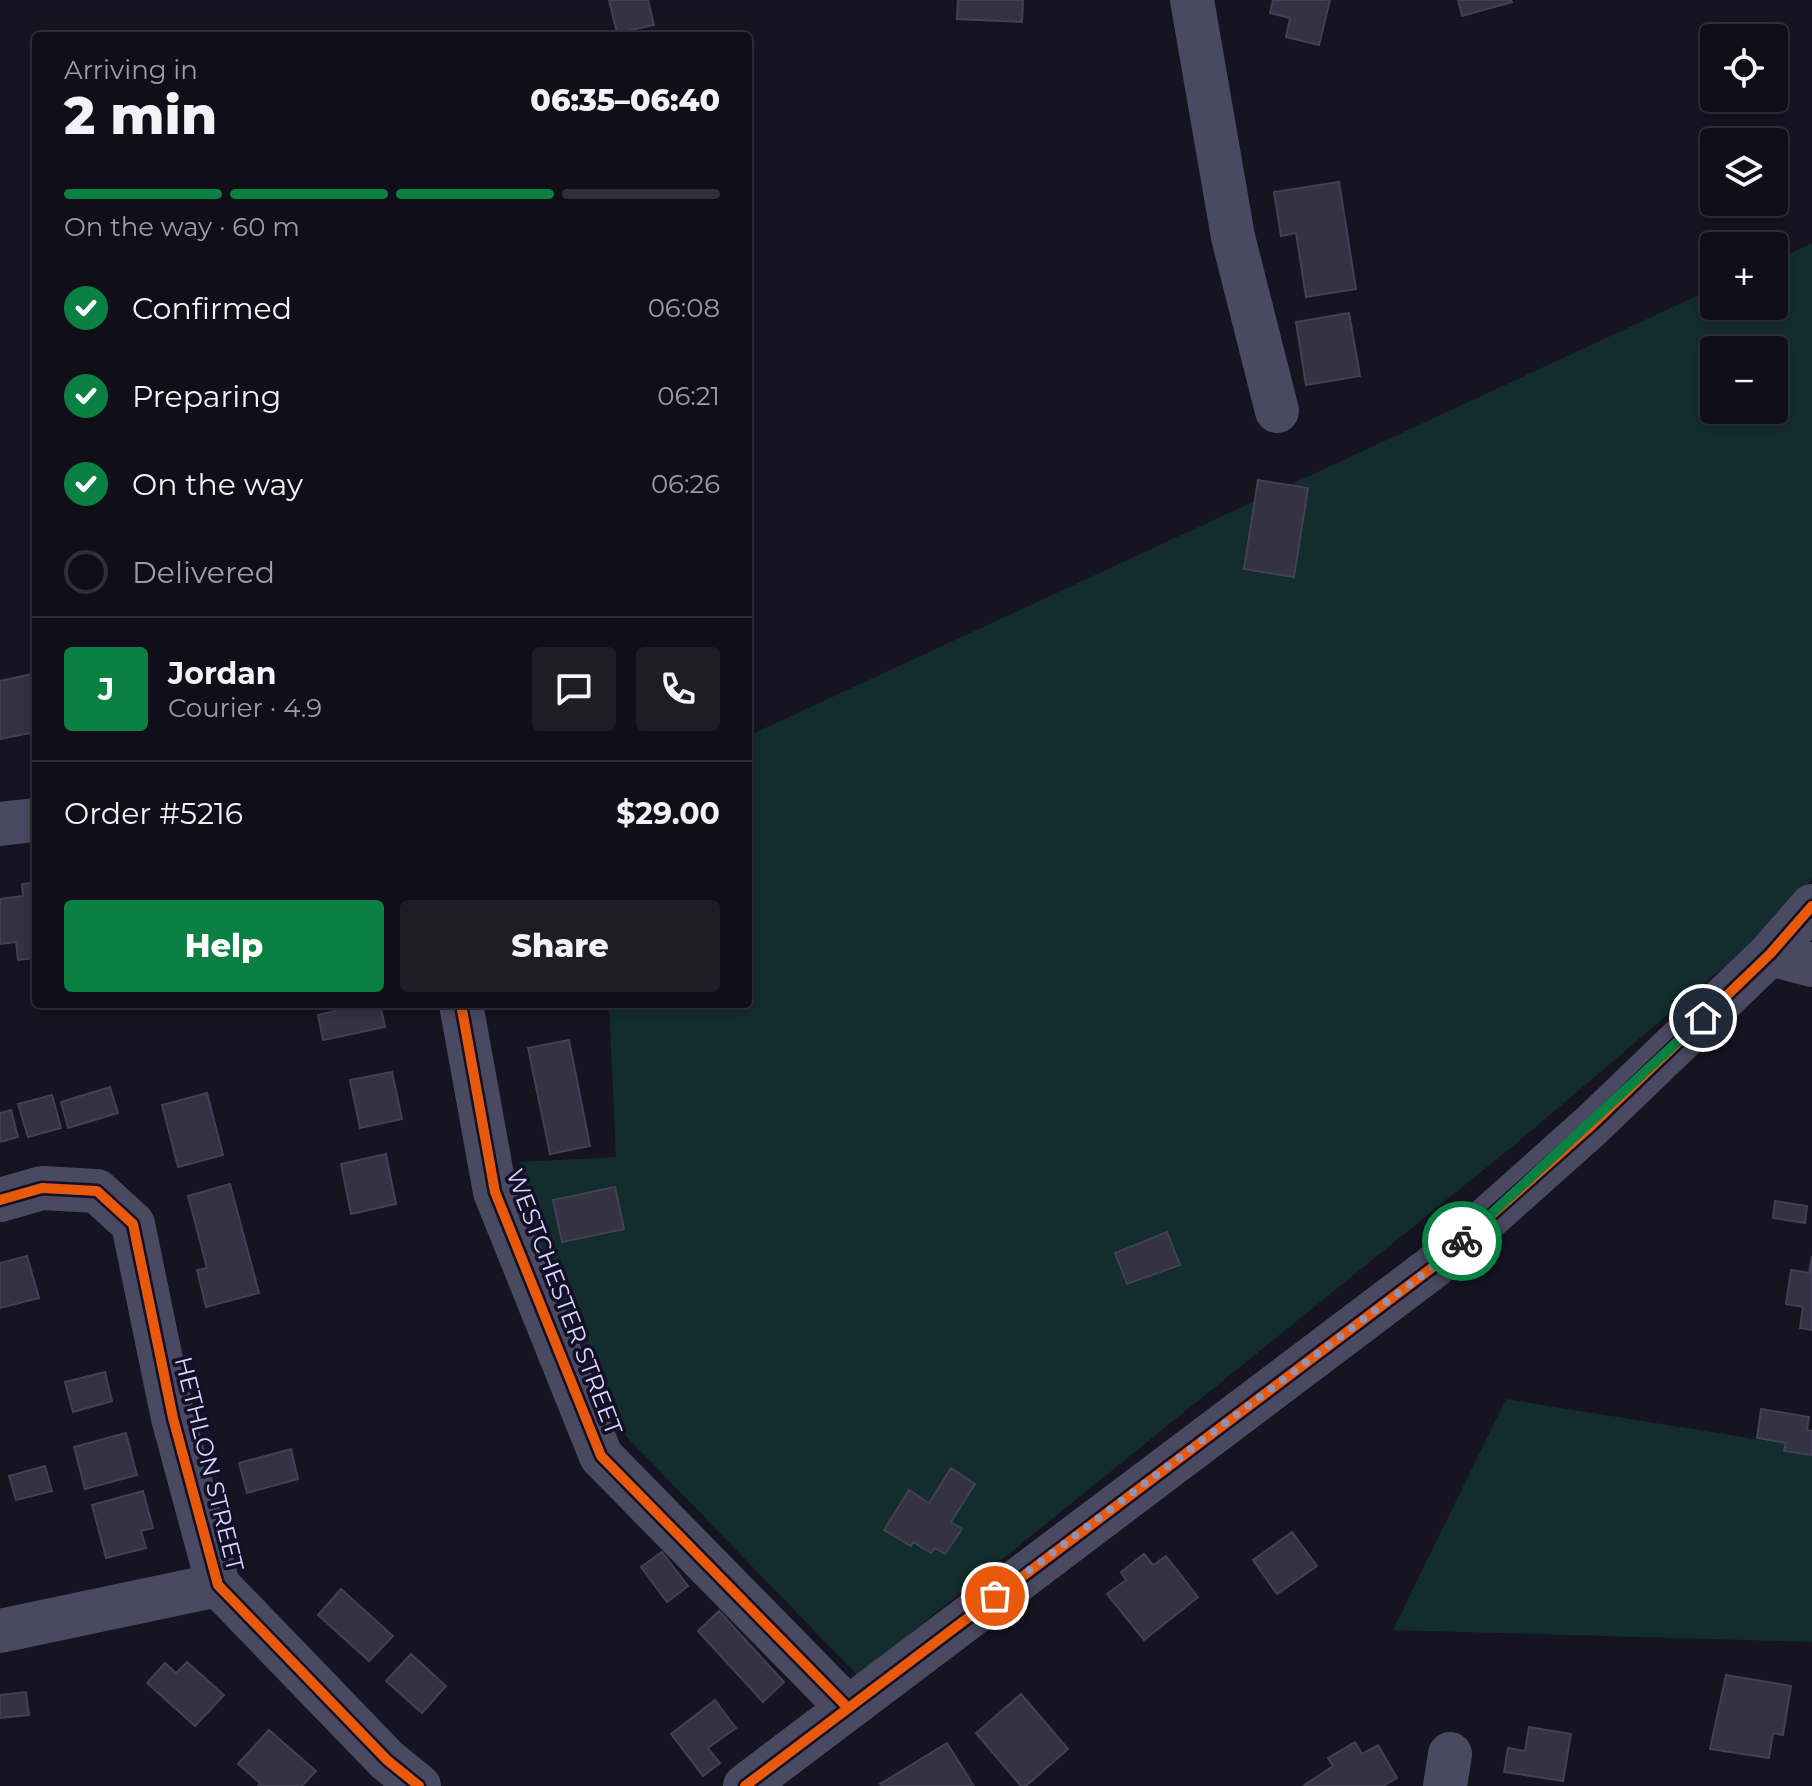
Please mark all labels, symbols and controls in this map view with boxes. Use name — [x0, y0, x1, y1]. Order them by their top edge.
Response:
map controls — [1700, 24, 1788, 424]
button: locate — [1700, 24, 1788, 112]
text: Arriving in — [64, 54, 198, 86]
text: 06:35–06:40 — [530, 82, 720, 119]
text: 2 min — [64, 84, 217, 147]
button: layers — [1700, 128, 1788, 216]
text: On the way · 60 m — [64, 211, 300, 243]
button: + — [1700, 232, 1788, 320]
icon: check — [64, 286, 108, 330]
text: Confirmed — [132, 290, 292, 327]
text: 06:08 — [648, 292, 720, 324]
button: − — [1700, 336, 1788, 424]
icon: check — [64, 374, 108, 418]
text: Preparing — [132, 378, 281, 415]
text: 06:21 — [657, 380, 720, 412]
icon: check — [64, 462, 108, 506]
text: On the way — [132, 466, 303, 503]
text: 06:26 — [651, 468, 720, 500]
text: Delivered — [132, 554, 275, 591]
button: chat — [532, 647, 616, 731]
button: phone — [636, 647, 720, 731]
text: Jordan — [168, 655, 277, 692]
text: J — [98, 671, 114, 708]
text: Courier · 4.9 — [168, 692, 322, 724]
text: Order #5216 — [64, 795, 243, 832]
text: $29.00 — [616, 795, 720, 832]
button: Help — [64, 900, 384, 992]
button: Share — [400, 900, 720, 992]
pin — [1669, 984, 1737, 1052]
icon: home — [1681, 996, 1725, 1040]
street label: WESTCHESTER STREET — [500, 1165, 629, 1439]
courier — [1422, 1201, 1502, 1281]
icon: bike — [1440, 1219, 1484, 1263]
street label: HETHLON STREET — [169, 1354, 250, 1574]
pin — [961, 1562, 1029, 1630]
icon: bag — [973, 1574, 1017, 1618]

